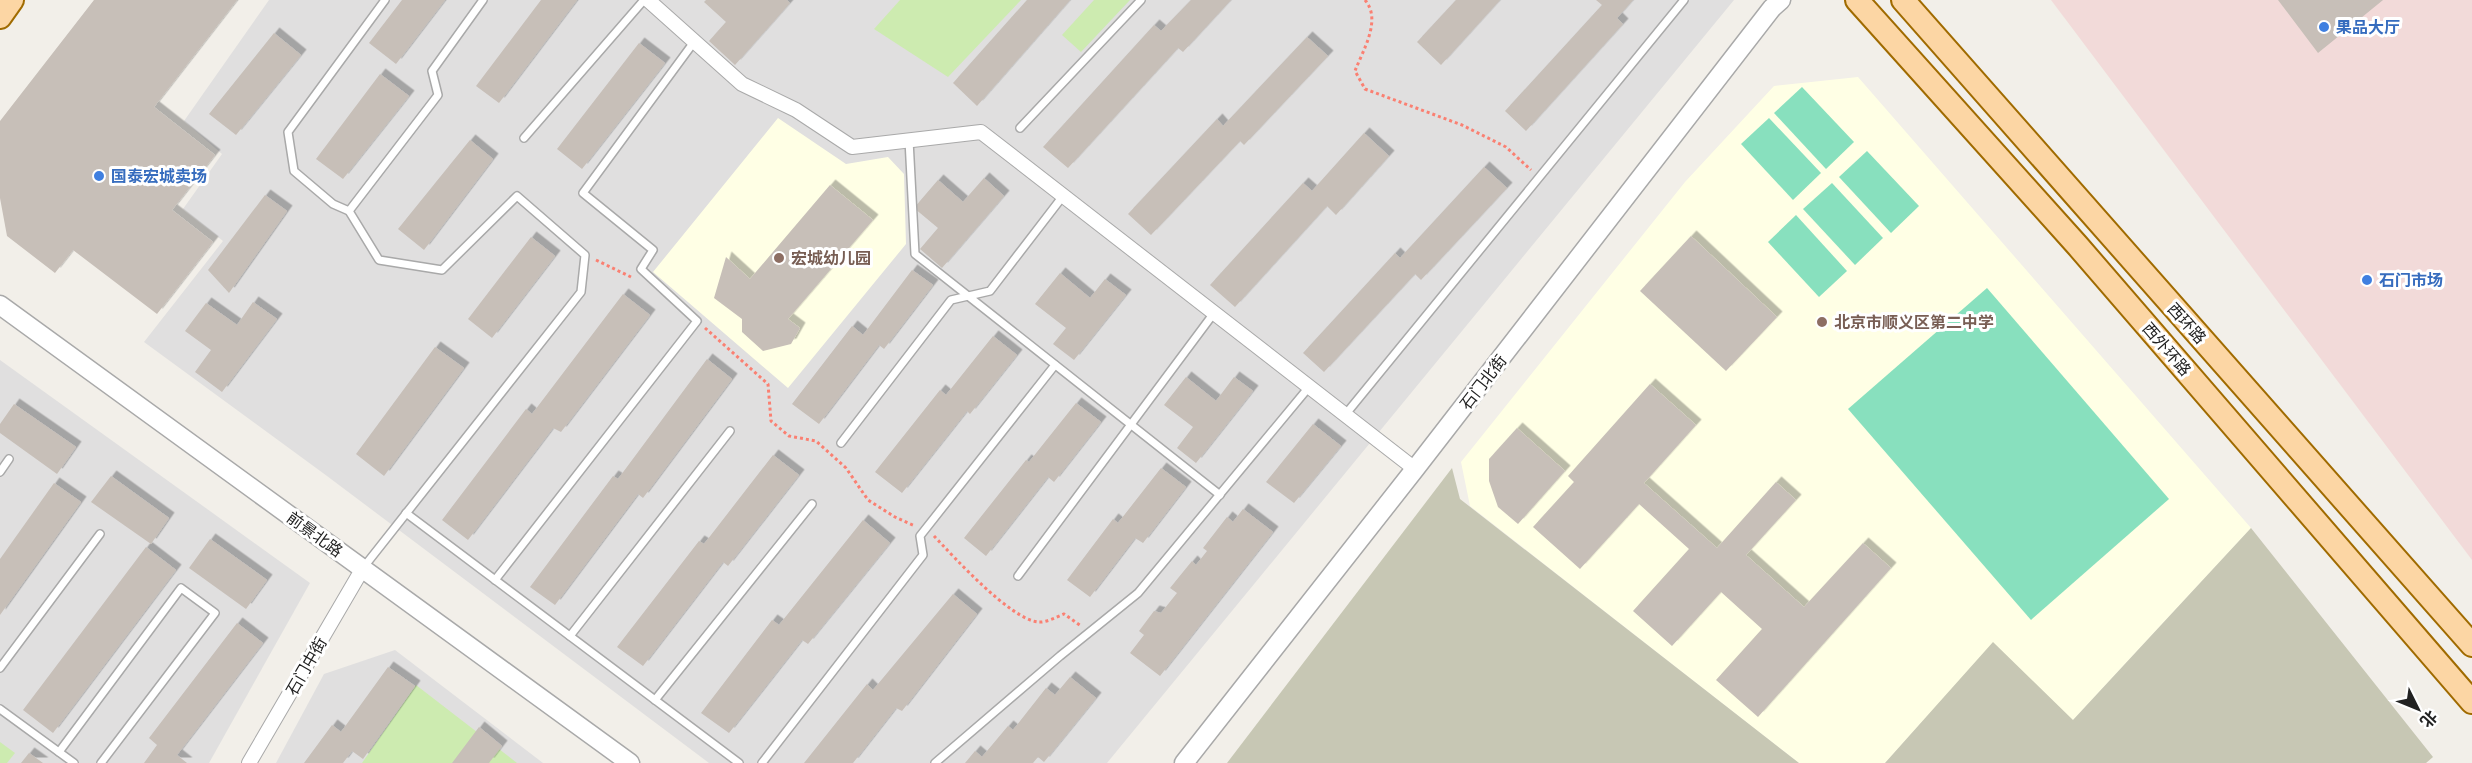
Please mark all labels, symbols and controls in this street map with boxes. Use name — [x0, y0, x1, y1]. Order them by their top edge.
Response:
place label: 果品大厅 — [2336, 17, 2400, 37]
marker: 果品大厅 — [2317, 20, 2331, 34]
place label: 国泰宏城卖场 — [111, 166, 207, 186]
marker: 国泰宏城卖场 — [92, 169, 106, 183]
place label: 宏城幼儿园 — [791, 248, 871, 268]
marker: 宏城幼儿园 — [772, 251, 786, 265]
place label: 石门市场 — [2379, 270, 2443, 290]
marker: 石门市场 — [2360, 273, 2374, 287]
street label: 西环路 — [2164, 298, 2210, 348]
place label: 北京市顺义区第二中学 — [1834, 312, 1994, 332]
marker: 北京市顺义区第二中学 — [1815, 315, 1829, 329]
street label: 西外环路 — [2138, 318, 2196, 380]
street label: 石门北街 — [1455, 351, 1511, 413]
street label: 前景北路 — [283, 507, 347, 561]
street label: 石门中街 — [281, 633, 331, 699]
north arrow — [2388, 679, 2448, 739]
text: 北 — [2416, 707, 2442, 732]

